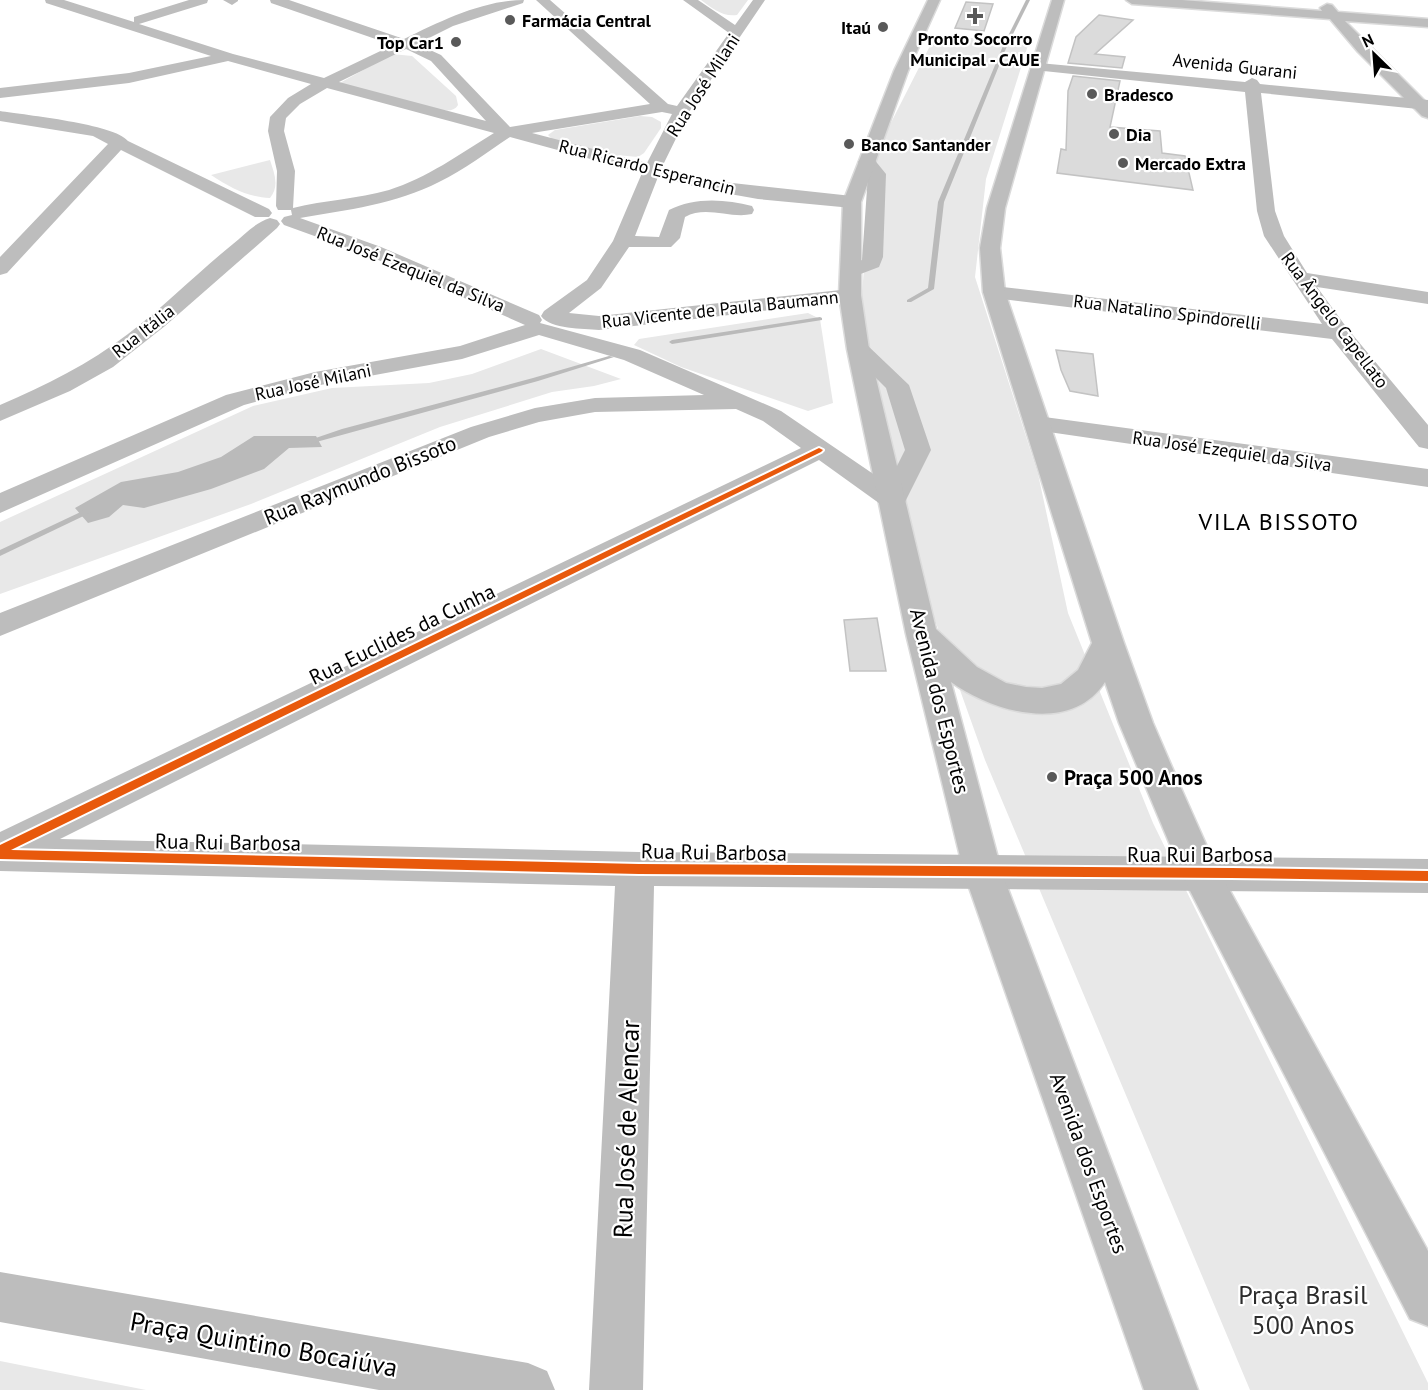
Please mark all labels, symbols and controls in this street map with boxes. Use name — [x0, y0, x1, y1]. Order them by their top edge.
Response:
marker: Pronto Socorro Municipal - CAUE — [966, 7, 984, 25]
place label: Farmácia Central — [522, 9, 652, 32]
marker: Farmácia Central — [503, 13, 517, 27]
place label: Itaú — [841, 16, 871, 39]
marker: Itaú — [876, 20, 890, 34]
north arrow — [1344, 24, 1404, 84]
place label: Pronto Socorro Municipal - CAUE — [910, 27, 1040, 71]
street label: Rua José Milani — [661, 29, 745, 141]
text: N — [1359, 29, 1377, 52]
place label: Top Car1 — [377, 31, 444, 54]
marker: Top Car1 — [449, 35, 463, 49]
street label: Avenida Guarani — [1172, 48, 1298, 84]
place label: Bradesco — [1104, 83, 1174, 106]
marker: Bradesco — [1085, 87, 1099, 101]
place label: Dia — [1126, 123, 1151, 146]
marker: Dia — [1107, 127, 1121, 141]
place label: Banco Santander — [861, 133, 991, 156]
street label: Rua Ricardo Esperancin — [557, 134, 737, 200]
marker: Banco Santander — [842, 137, 856, 151]
place label: Mercado Extra — [1135, 152, 1246, 175]
marker: Mercado Extra — [1116, 156, 1130, 170]
street label: Rua José Ezequiel da Silva — [314, 221, 508, 317]
street label: Rua Ângelo Capellato — [1276, 247, 1394, 393]
street label: Rua Vicente de Paula Baumann — [600, 285, 840, 333]
street label: Rua Natalino Spindorelli — [1072, 289, 1262, 335]
street label: Rua Itália — [107, 299, 179, 363]
street label: Rua José Milani — [253, 358, 373, 406]
street label: Rua José Ezequiel da Silva — [1131, 426, 1333, 476]
street label: Rua Raymundo Bissoto — [260, 429, 460, 531]
district label: VILA BISSOTO — [1198, 506, 1359, 537]
street label: Rua Euclides da Cunha — [305, 577, 499, 691]
street label: Avenida dos Esportes — [904, 605, 976, 797]
place label: Praça 500 Anos — [1064, 764, 1203, 791]
marker: Praça 500 Anos — [1045, 770, 1059, 784]
street label: Rua Rui Barbosa — [155, 827, 301, 857]
street label: Rua Rui Barbosa — [641, 837, 787, 867]
street label: Rua Rui Barbosa — [1127, 841, 1273, 868]
street label: Rua José de Alencar — [606, 1019, 646, 1239]
street label: Avenida dos Esportes — [1044, 1069, 1134, 1257]
park label: Praça Brasil 500 Anos — [1238, 1278, 1368, 1341]
street label: Praça Quintino Bocaiúva — [128, 1304, 400, 1384]

